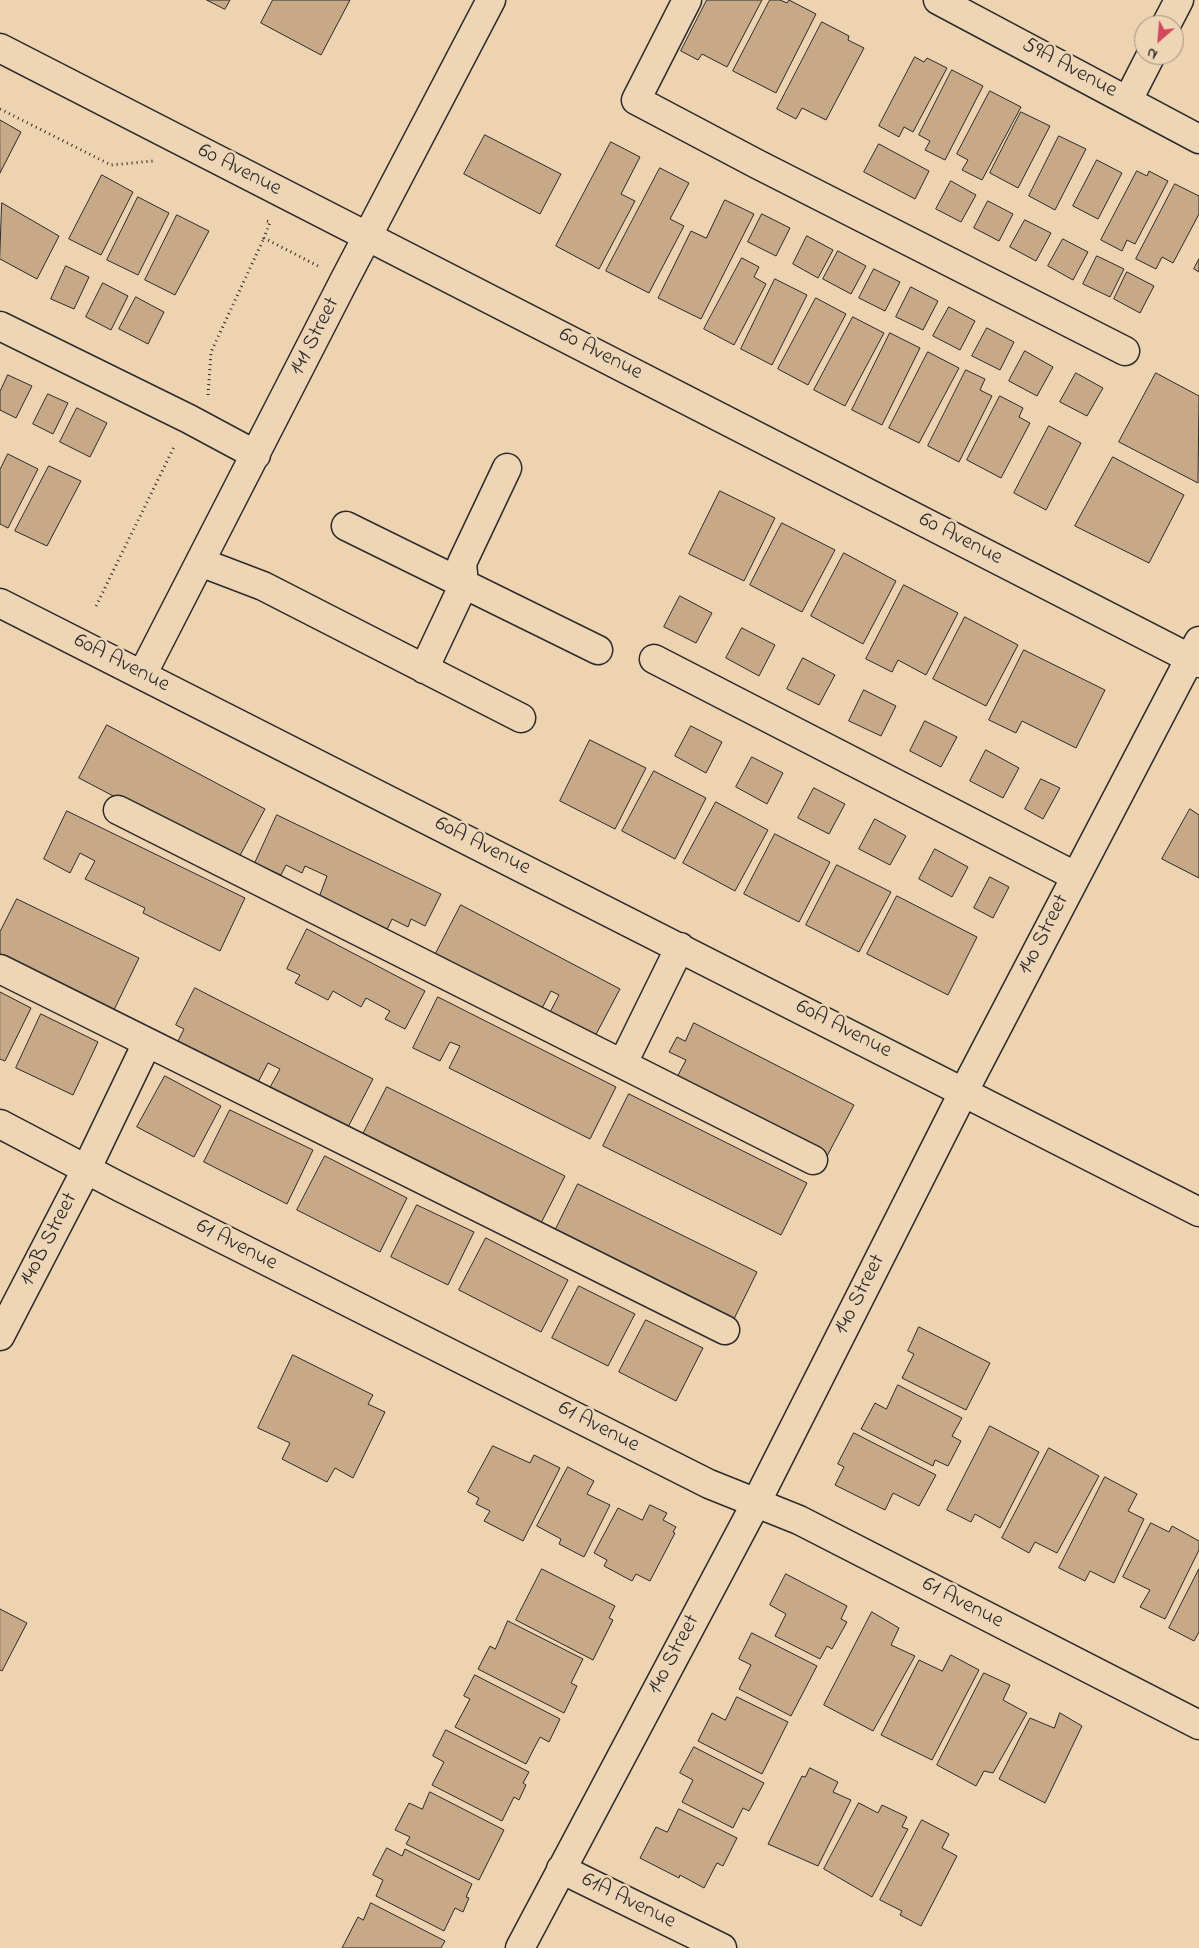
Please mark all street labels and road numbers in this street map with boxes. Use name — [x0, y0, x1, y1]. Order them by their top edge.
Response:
street label: 59A Avenue — [1017, 33, 1121, 105]
street label: 60 Avenue — [193, 139, 285, 203]
street label: 141 Street — [285, 294, 347, 380]
street label: 60 Avenue — [554, 323, 646, 387]
street label: 60 Avenue — [914, 508, 1006, 572]
street label: 60A Avenue — [69, 629, 173, 699]
street label: 60A Avenue — [430, 812, 534, 882]
street label: 140 Street — [1014, 890, 1076, 980]
street label: 60A Avenue — [791, 995, 895, 1065]
street label: 140B Street — [15, 1189, 85, 1291]
street label: 61 Avenue — [191, 1214, 281, 1278]
street label: 140 Street — [830, 1250, 892, 1340]
street label: 61 Avenue — [553, 1396, 643, 1460]
street label: 61 Avenue — [917, 1572, 1007, 1636]
street label: 140 Street — [643, 1611, 707, 1699]
street label: 61A Avenue — [577, 1868, 679, 1936]

